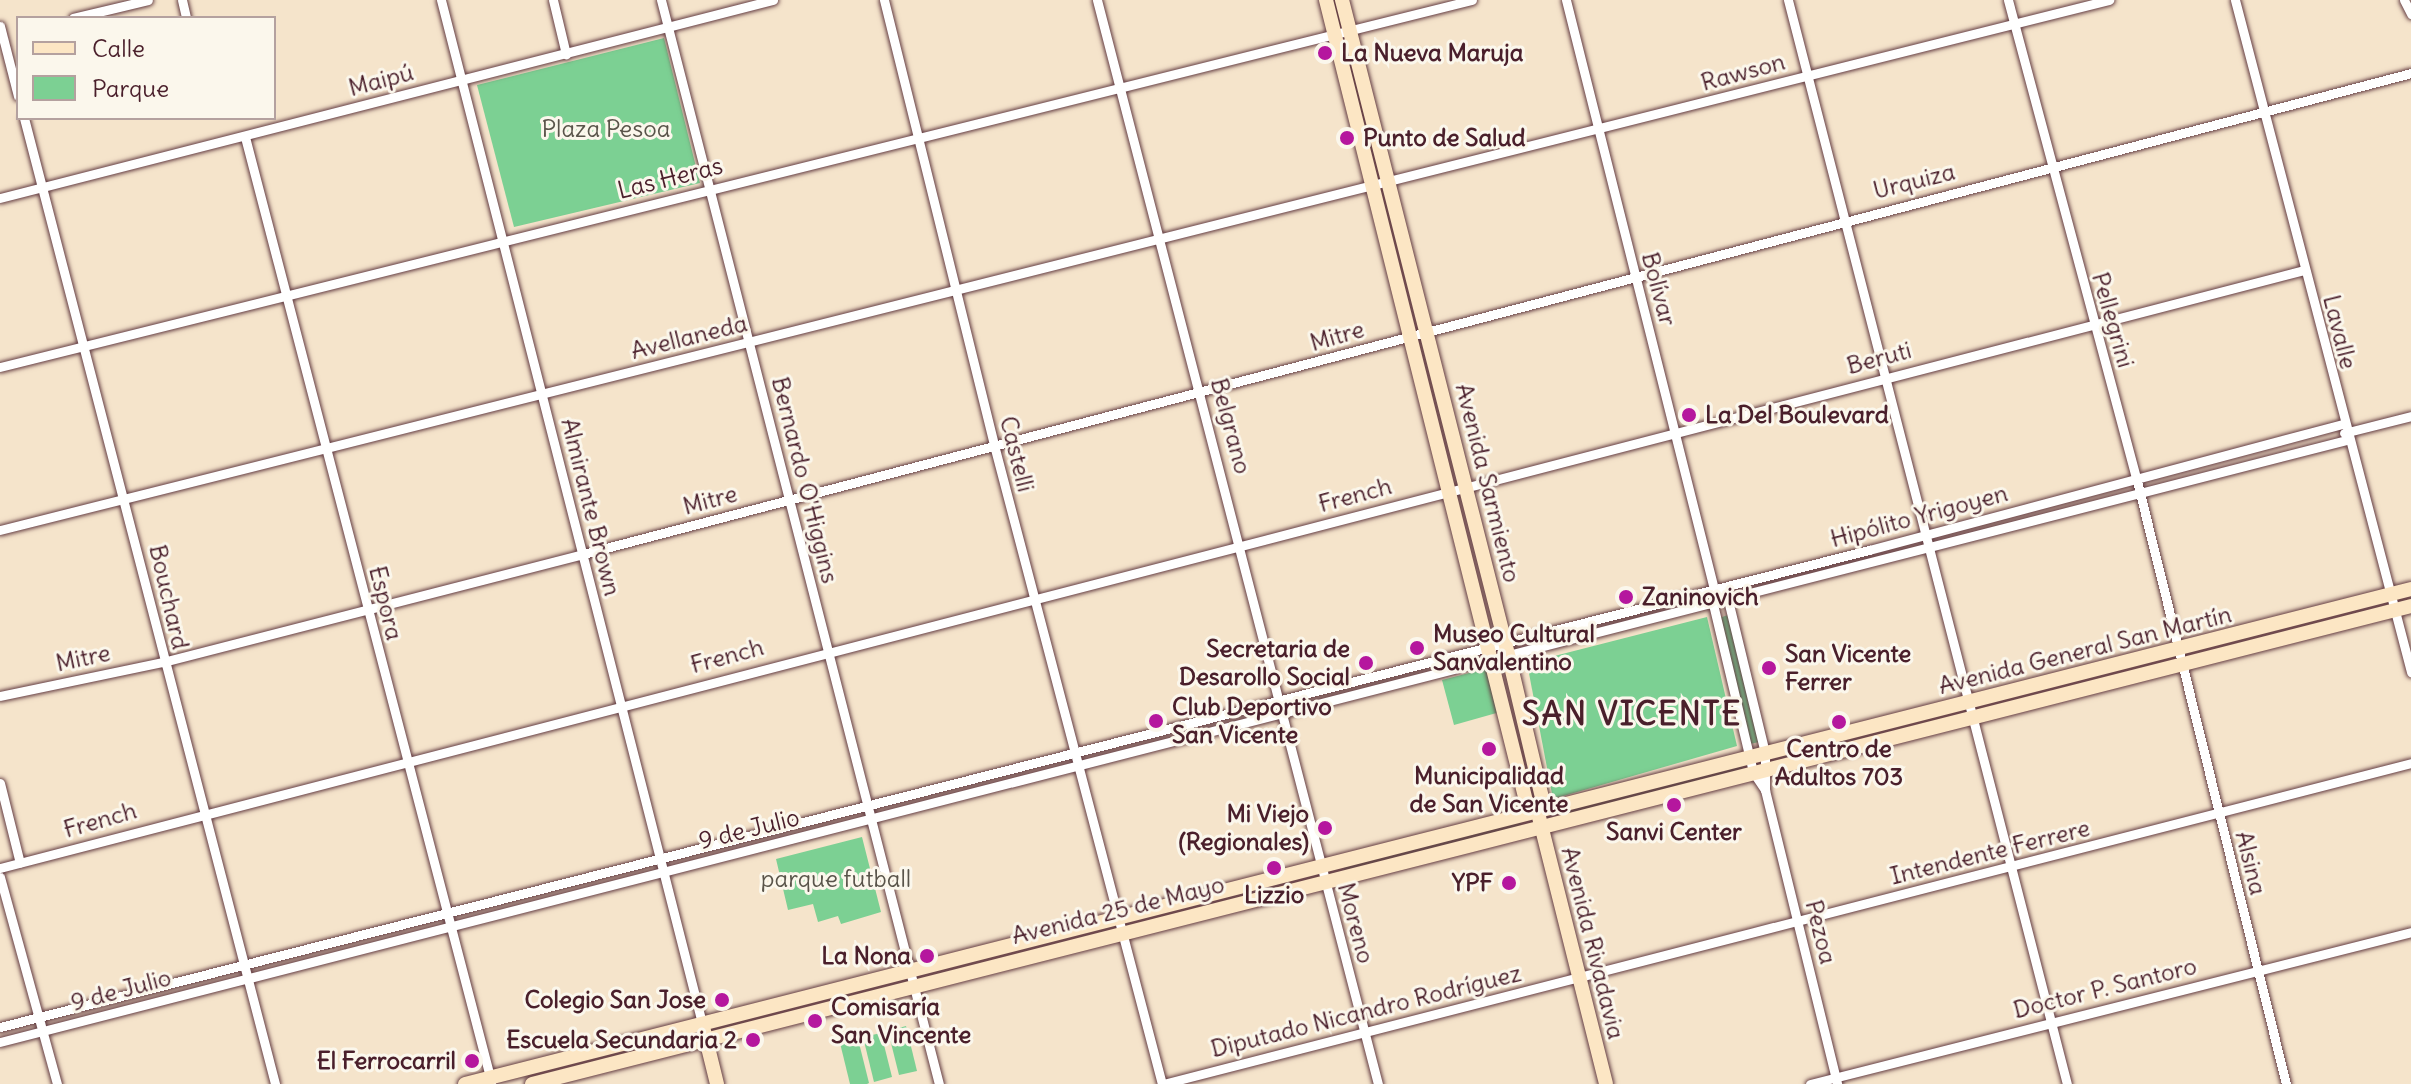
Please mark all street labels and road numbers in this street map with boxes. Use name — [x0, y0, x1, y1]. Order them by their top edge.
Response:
street label: Rawson — [1698, 47, 1788, 97]
street label: Maipú — [345, 58, 417, 102]
street label: Las Heras — [614, 151, 726, 205]
street label: Urquiza — [1870, 157, 1958, 205]
street label: Bolívar — [1635, 249, 1683, 329]
street label: Pellegrini — [2086, 269, 2140, 371]
street label: Lavalle — [2317, 292, 2363, 372]
street label: Avellaneda — [628, 309, 750, 365]
street label: Mitre — [1307, 315, 1367, 357]
street label: Beruti — [1843, 336, 1915, 380]
street label: Bernardo O'Higgins — [765, 374, 845, 586]
street label: Belgrano — [1204, 375, 1258, 477]
street label: Avenida Sarmiento — [1449, 380, 1527, 586]
street label: Castelli — [994, 413, 1040, 495]
street label: Almirante Brown — [555, 415, 627, 599]
street label: French — [1315, 471, 1395, 519]
street label: Hipólito Yrigoyen — [1827, 478, 2011, 554]
street label: Mitre — [680, 479, 740, 521]
street label: Bouchard — [143, 542, 195, 652]
street label: Espora — [363, 563, 409, 643]
street label: Avenida General San Martín — [1936, 600, 2234, 700]
street label: French — [687, 632, 767, 680]
street label: Mitre — [53, 638, 113, 678]
street label: French — [60, 796, 140, 844]
street label: 9 de Julio — [696, 803, 802, 855]
street label: Intendente Ferrere — [1887, 813, 2093, 891]
street label: Alsina — [2229, 828, 2273, 898]
street label: Avenida Rivadavia — [1555, 844, 1631, 1042]
street label: Avenida 25 de Mayo — [1009, 870, 1227, 950]
street label: Moreno — [1331, 880, 1381, 966]
street label: Pezoa — [1799, 897, 1843, 967]
street label: Doctor P. Santoro — [2010, 951, 2200, 1025]
street label: Diputado Nicandro Rodríguez — [1208, 958, 1524, 1064]
street label: 9 de Julio — [68, 963, 174, 1017]

